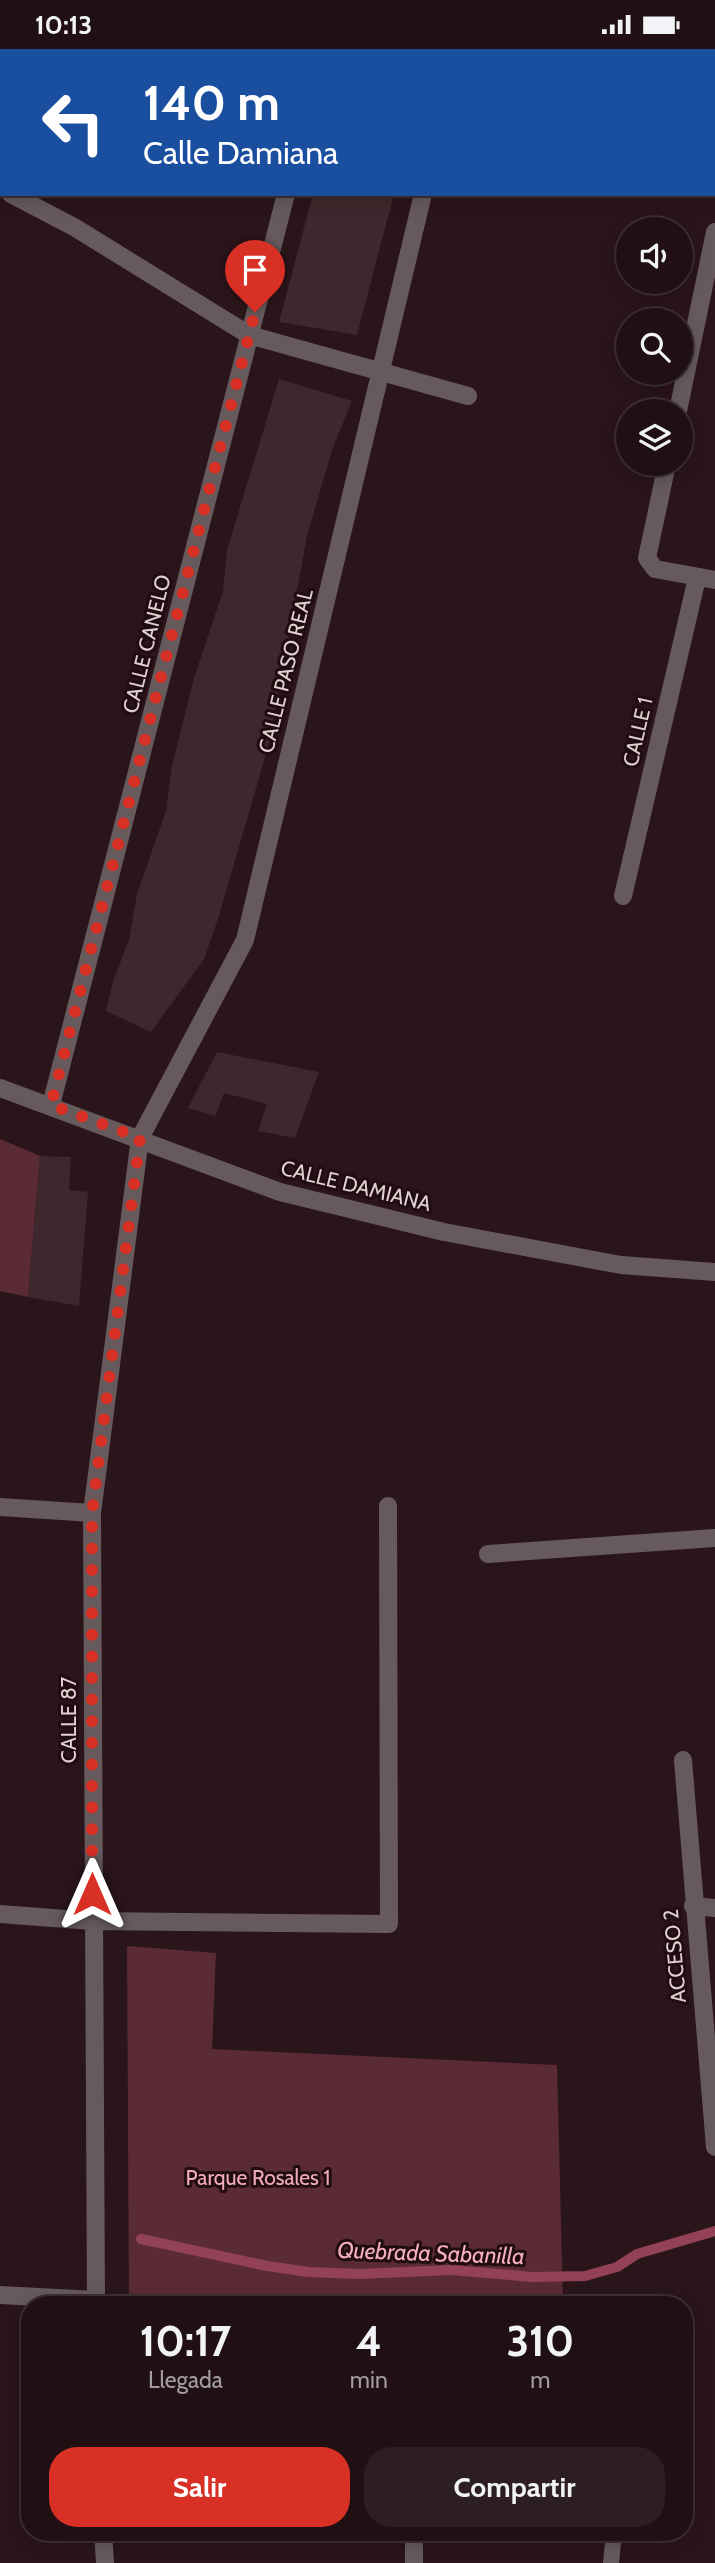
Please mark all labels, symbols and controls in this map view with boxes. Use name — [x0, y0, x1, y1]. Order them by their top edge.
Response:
text: 10:13 — [35, 9, 92, 41]
text: 140 m — [143, 73, 280, 132]
icon: left — [28, 77, 119, 168]
text: Calle Damiana — [143, 133, 338, 172]
map controls — [616, 217, 693, 476]
button: sound — [616, 217, 693, 294]
pin — [225, 240, 285, 312]
icon: arrive — [236, 251, 274, 289]
button: search — [616, 308, 693, 385]
button: layers — [616, 399, 693, 476]
street label: CALLE CANELO — [117, 572, 176, 716]
street label: CALLE PASO REAL — [253, 586, 318, 756]
street label: CALLE 1 — [617, 695, 658, 769]
street label: CALLE DAMIANA — [278, 1155, 434, 1216]
street label: CALLE 87 — [56, 1676, 81, 1763]
position arrow — [55, 1857, 129, 1931]
street label: ACCESO 2 — [658, 1908, 691, 2004]
park label: Parque Rosales 1 — [186, 2165, 330, 2190]
water label: Quebrada Sabanilla — [337, 2236, 525, 2270]
text: 10:17 — [140, 2315, 231, 2367]
text: 4 — [356, 2315, 382, 2367]
text: 310 — [506, 2315, 574, 2367]
text: Llegada — [148, 2366, 223, 2394]
text: min — [350, 2366, 388, 2394]
text: m — [530, 2366, 550, 2394]
button: Salir — [49, 2447, 350, 2527]
button: Compartir — [364, 2447, 665, 2527]

